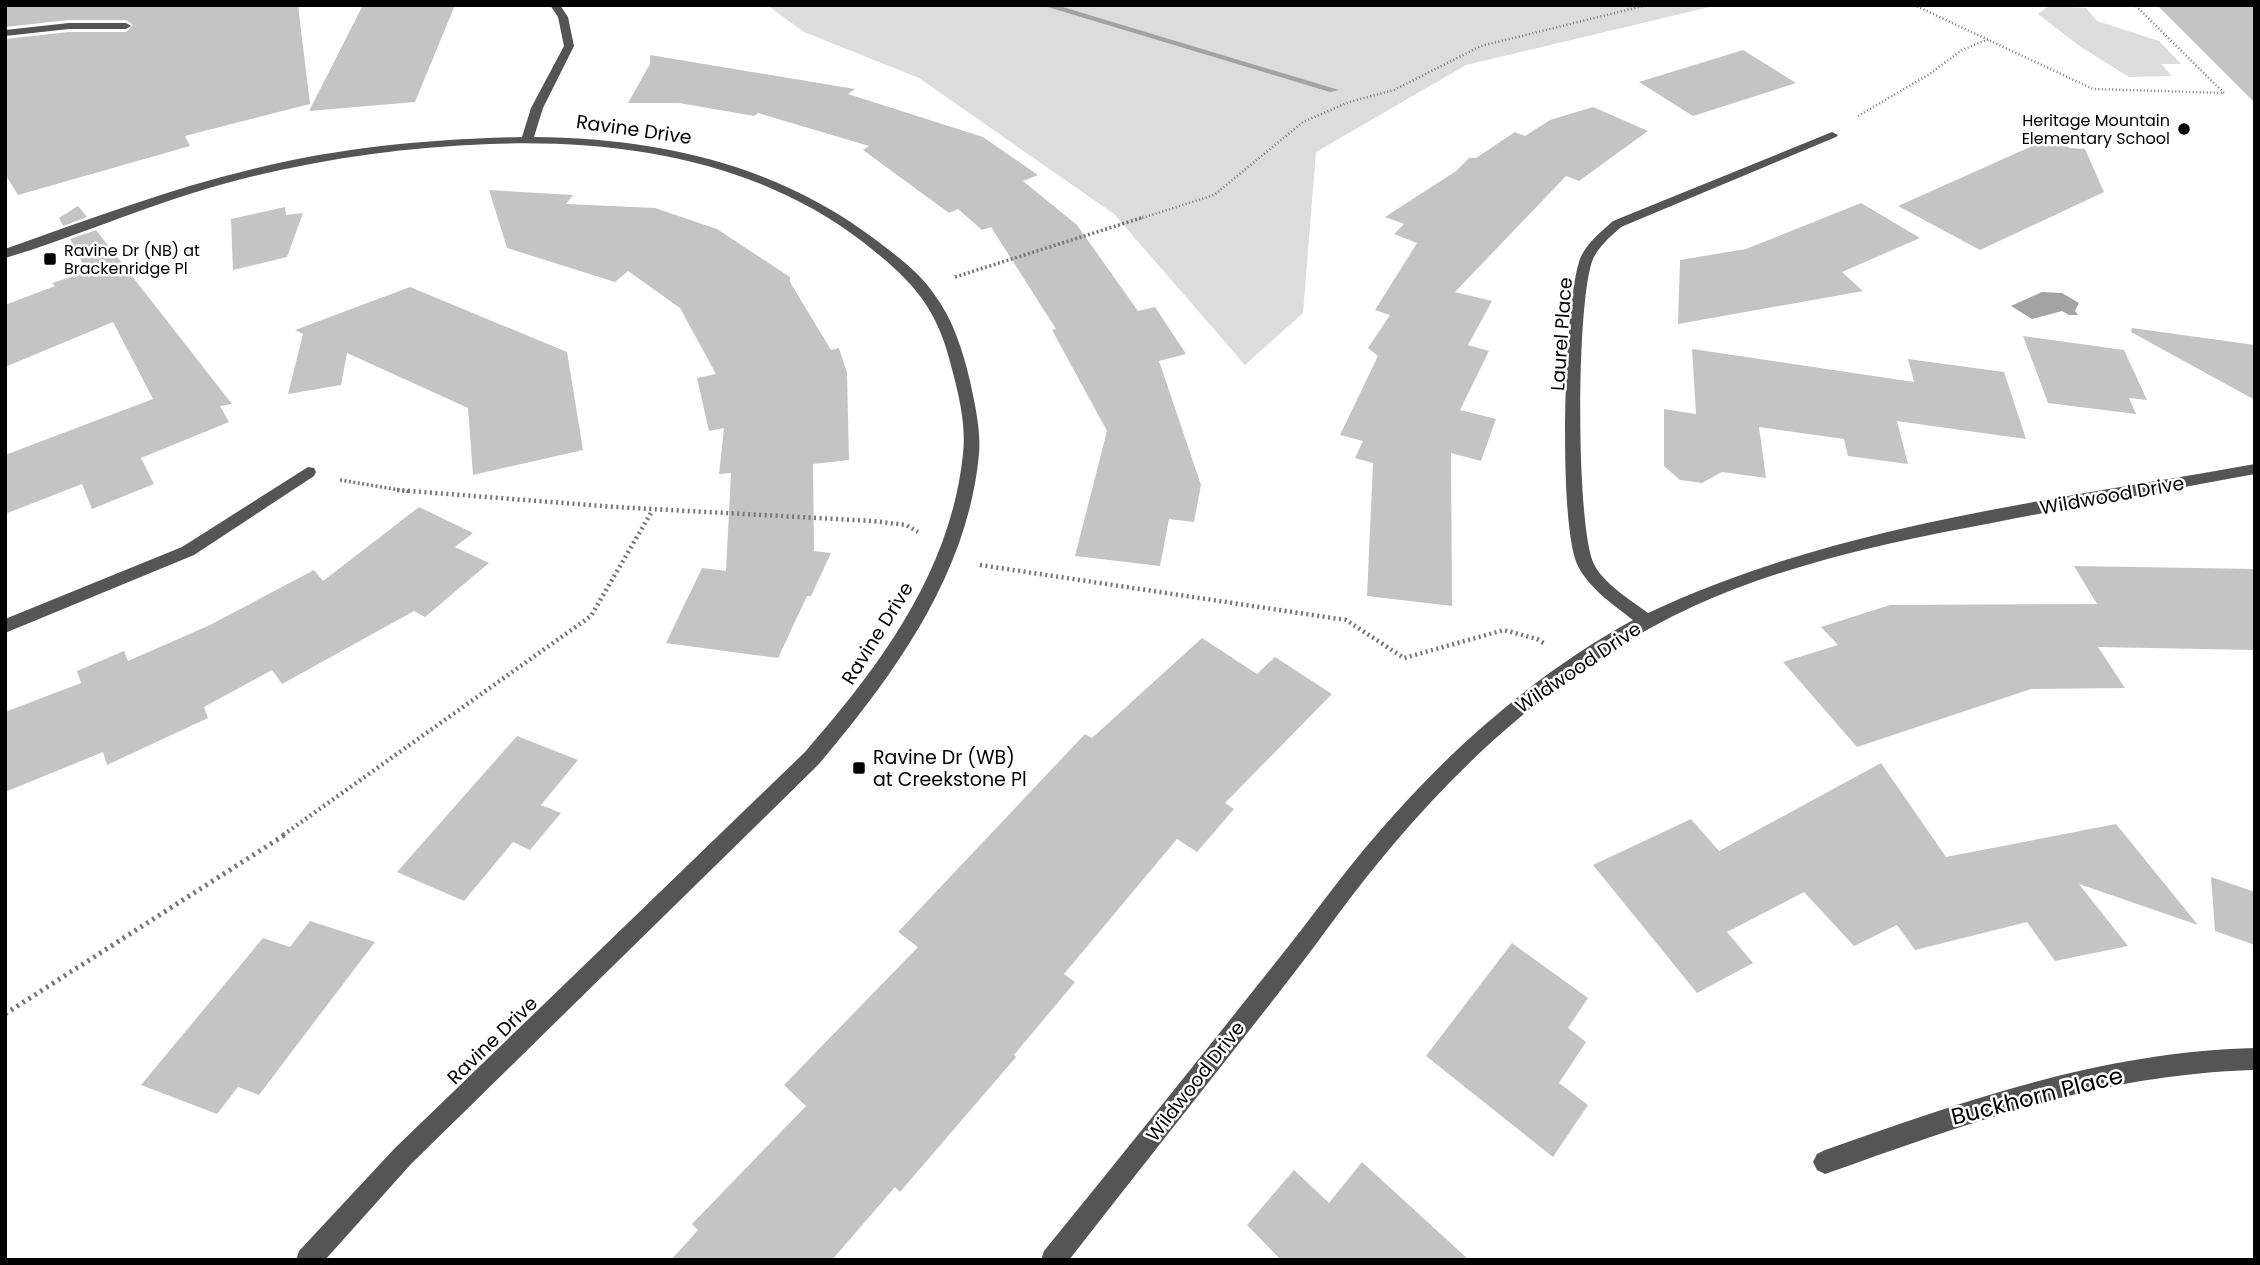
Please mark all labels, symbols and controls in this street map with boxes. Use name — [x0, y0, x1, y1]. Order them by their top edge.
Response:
street label: Ravine Drive — [574, 108, 693, 151]
place label: Heritage Mountain Elementary School — [2022, 109, 2170, 150]
marker: Heritage Mountain Elementary School — [2176, 121, 2192, 137]
place label: Ravine Dr (NB) at Brackenridge Pl — [64, 239, 200, 280]
marker: Ravine Dr (NB) at Brackenridge Pl — [42, 251, 58, 267]
street label: Laurel Place — [1544, 276, 1579, 392]
street label: Wildwood Drive — [2038, 470, 2186, 521]
street label: Ravine Drive — [835, 577, 920, 690]
street label: Wildwood Drive — [1510, 615, 1646, 719]
place label: Ravine Dr (WB) at Creekstone Pl — [873, 744, 1027, 793]
marker: Ravine Dr (WB) at Creekstone Pl — [851, 760, 867, 776]
street label: Ravine Drive — [441, 990, 544, 1090]
street label: Wildwood Drive — [1140, 1015, 1251, 1147]
street label: Buckhorn Place — [1948, 1059, 2126, 1133]

